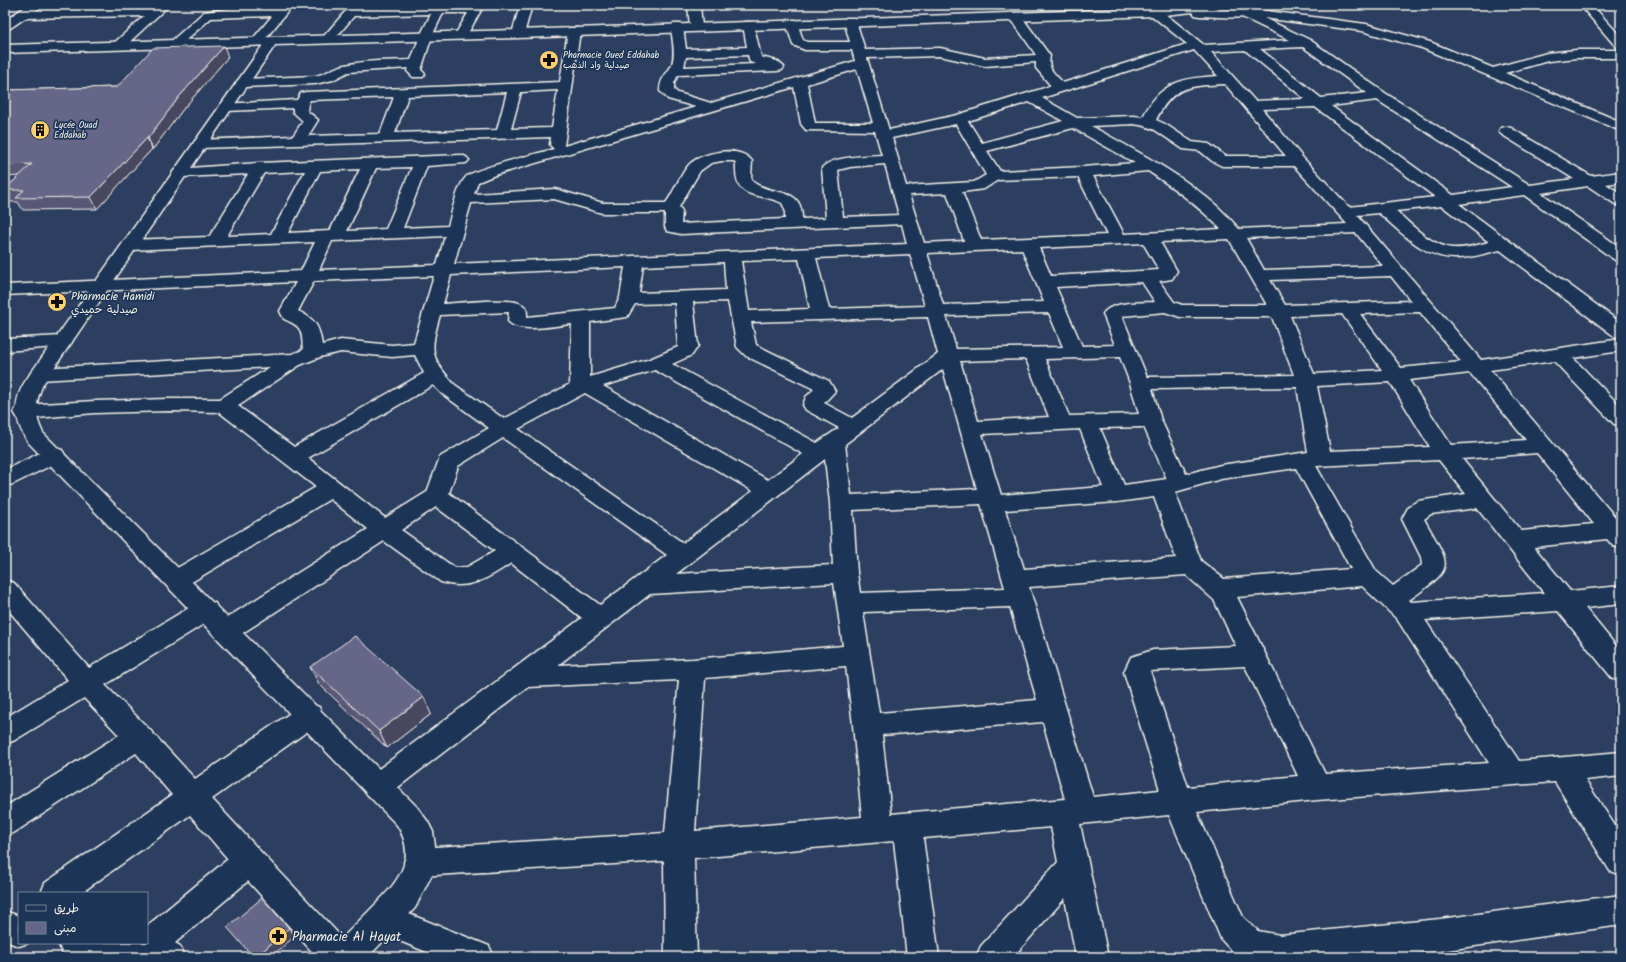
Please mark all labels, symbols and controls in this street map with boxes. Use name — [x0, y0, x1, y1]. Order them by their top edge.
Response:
place label: Pharmacie Oued Eddahab صيدلية واد الذهب — [563, 48, 660, 73]
pharmacy icon: Pharmacie Oued Eddahab صيدلية واد الذهب — [538, 49, 560, 71]
place label: Lycée Ouad Eddahab — [54, 118, 98, 143]
building icon: Lycée Ouad Eddahab — [29, 119, 51, 141]
place label: Pharmacie Hamidi صيدلية حميدي — [71, 288, 155, 319]
pharmacy icon: Pharmacie Hamidi صيدلية حميدي — [46, 291, 68, 313]
legend — [18, 892, 148, 944]
text: طريق — [54, 899, 79, 918]
text: مبنى — [54, 919, 77, 938]
pharmacy icon: Pharmacie Al Hayat — [267, 925, 289, 947]
place label: Pharmacie Al Hayat — [292, 927, 402, 948]

